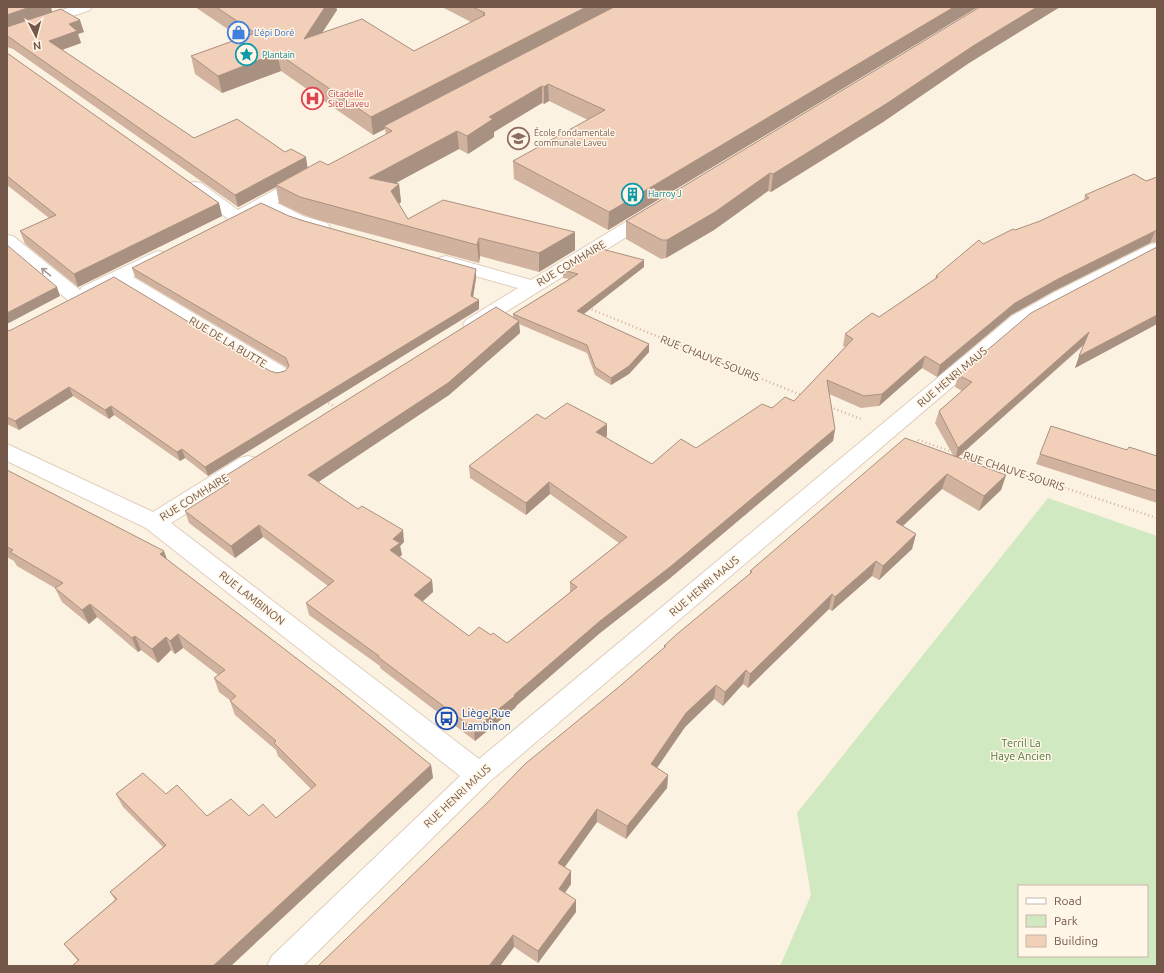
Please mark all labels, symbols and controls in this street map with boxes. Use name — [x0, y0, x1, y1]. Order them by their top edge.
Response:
north arrow — [16, 16, 56, 56]
shop icon: L'épi Doré — [226, 20, 252, 46]
place label: L'épi Doré — [254, 28, 294, 38]
text: N — [32, 40, 42, 52]
place icon: Plantain — [234, 42, 260, 68]
place label: Plantain — [262, 50, 295, 60]
hospital icon: Citadelle Site Laveu — [299, 86, 325, 112]
place label: Citadelle Site Laveu — [328, 89, 369, 109]
school or university icon: École fondamentale communale Laveu — [506, 125, 532, 151]
place label: École fondamentale communale Laveu — [534, 126, 615, 148]
building icon: Harroy J — [619, 181, 645, 207]
place label: Harroy J — [648, 189, 682, 199]
street label: RUE COMHAIRE — [534, 238, 608, 288]
one-way arrow — [41, 268, 51, 277]
street label: RUE DE LA BUTTE — [187, 314, 269, 370]
street label: RUE CHAUVE-SOURIS — [659, 333, 761, 383]
street label: RUE HENRI MAUS — [915, 344, 989, 410]
street label: RUE CHAUVE-SOURIS — [962, 449, 1066, 493]
street label: RUE COMHAIRE — [158, 471, 230, 523]
street label: RUE HENRI MAUS — [667, 553, 741, 619]
street label: RUE LAMBINON — [217, 569, 287, 627]
bus stop icon: Liège Rue Lambinon — [434, 706, 460, 732]
place label: Liège Rue Lambinon — [462, 707, 511, 732]
park label: Terril La Haye Ancien — [991, 737, 1051, 762]
street label: RUE HENRI MAUS — [421, 762, 493, 830]
legend — [1018, 885, 1148, 957]
text: Road — [1054, 894, 1082, 907]
text: Park — [1054, 914, 1078, 927]
text: Building — [1054, 934, 1098, 947]

